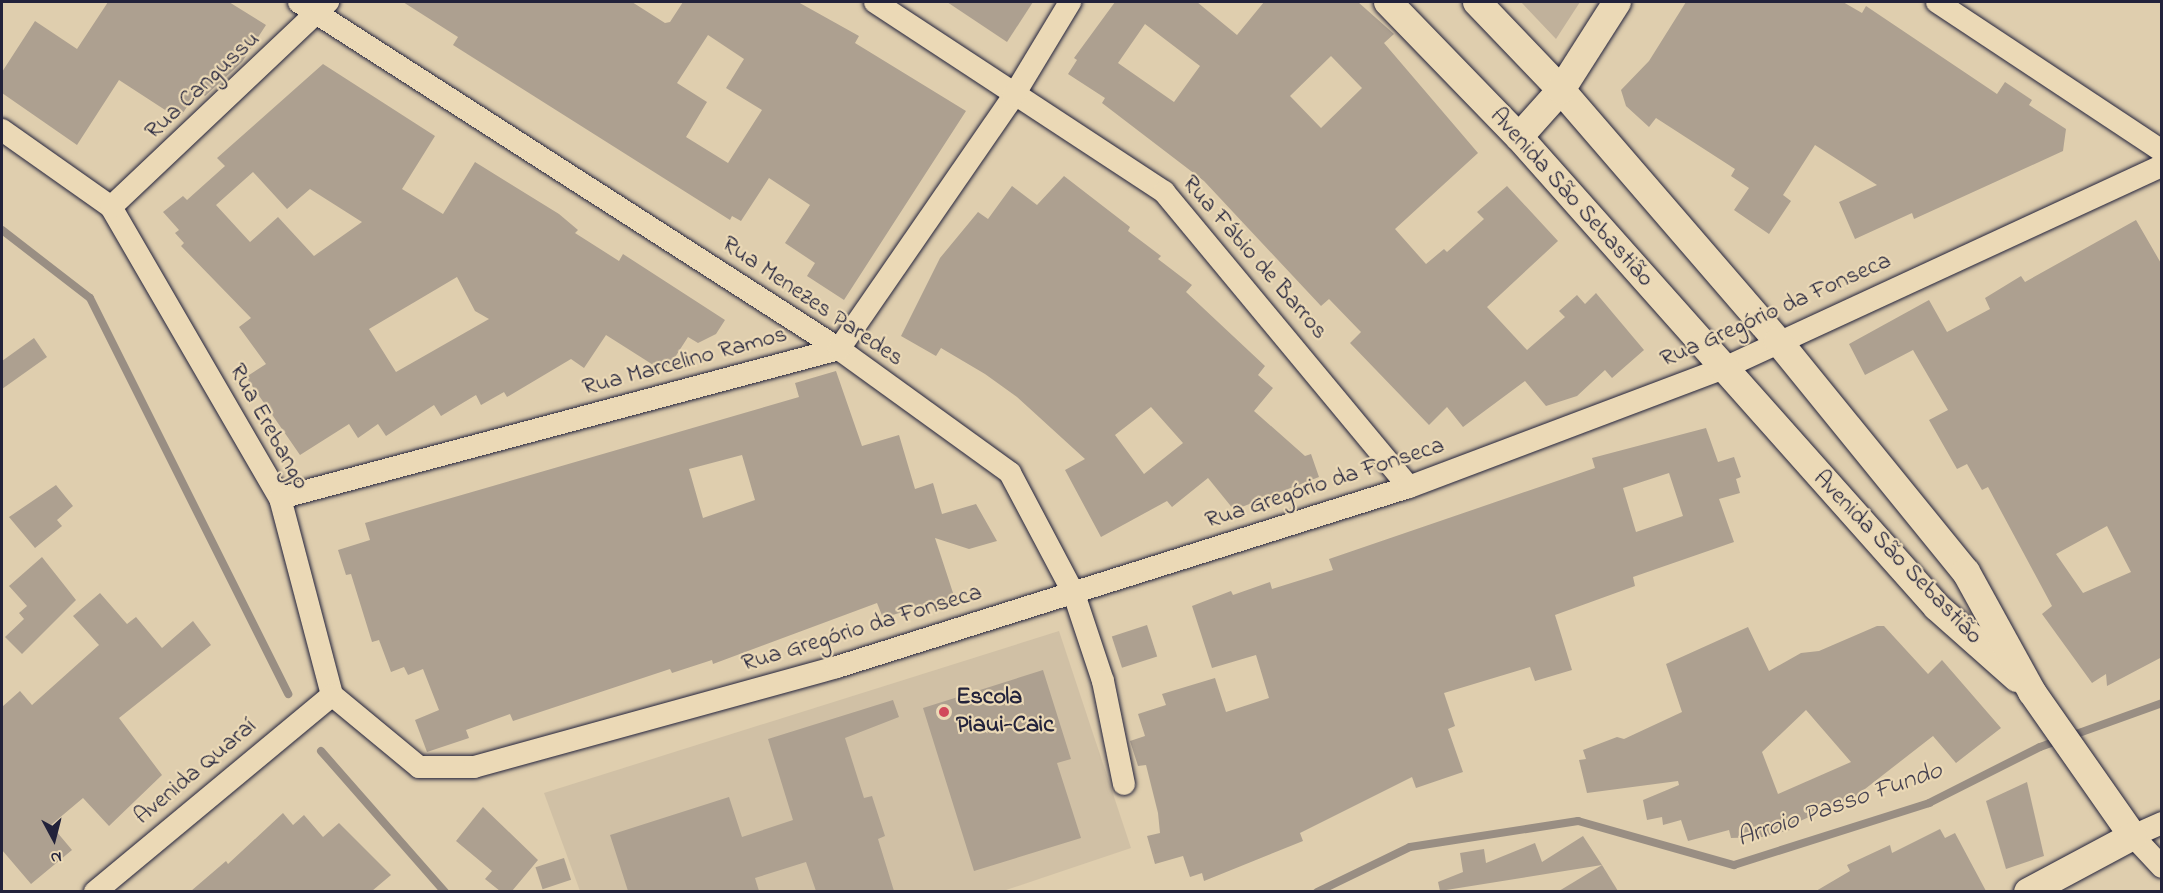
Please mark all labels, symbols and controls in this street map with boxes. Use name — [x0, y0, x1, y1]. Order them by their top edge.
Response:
street label: Rua Cangussu — [140, 26, 266, 146]
street label: Avenida São Sebastião — [1483, 102, 1659, 294]
street label: Rua Fábio de Barros — [1175, 170, 1333, 346]
street label: Rua Menezes Paredes — [716, 231, 908, 373]
street label: Rua Gregório da Fonseca — [1656, 247, 1896, 375]
street label: Rua Marcelino Ramos — [580, 321, 790, 403]
street label: Rua Erebango — [222, 359, 314, 495]
street label: Rua Gregório da Fonseca — [1202, 432, 1448, 536]
street label: Avenida São Sebastião — [1806, 465, 1988, 651]
street label: Rua Gregório da Fonseca — [739, 579, 985, 679]
place label: Escola Piaui-Caic — [956, 684, 1054, 740]
marker: Escola Piaui-Caic — [937, 705, 951, 719]
street label: Avenida Quaraí — [129, 712, 263, 832]
water label: Arroio Passo Fundo — [1733, 756, 1947, 856]
north arrow — [24, 809, 84, 869]
text: N — [49, 844, 63, 869]

